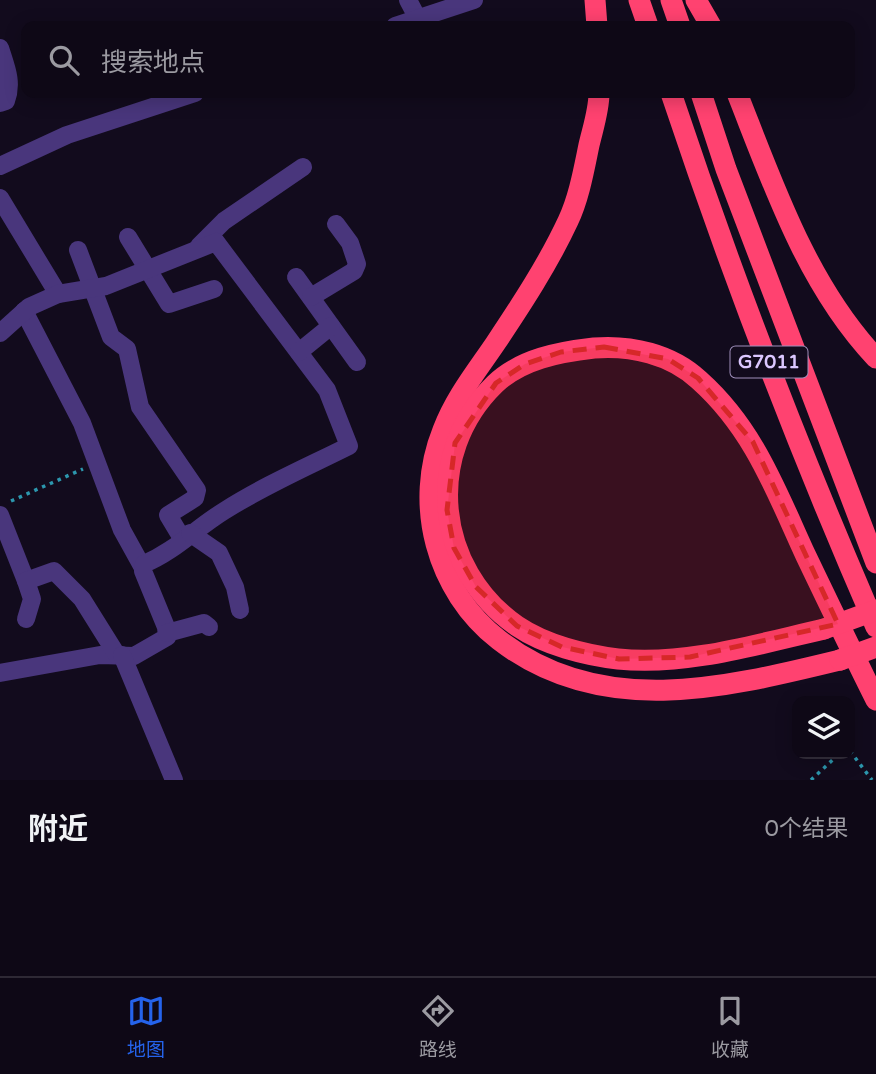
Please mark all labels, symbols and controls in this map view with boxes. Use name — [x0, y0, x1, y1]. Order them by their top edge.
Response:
search box — [21, 21, 855, 98]
icon: search — [45, 41, 83, 79]
text: 搜索地点 — [101, 47, 205, 78]
road number: G7011 — [730, 346, 808, 378]
map controls — [792, 696, 855, 759]
button: layers — [792, 696, 855, 759]
text: 附近 — [28, 811, 88, 848]
text: 0个结果 — [765, 815, 848, 843]
tab: 地图 — [127, 992, 165, 1061]
tab: 路线 — [419, 992, 457, 1061]
tab: 收藏 — [711, 992, 749, 1061]

